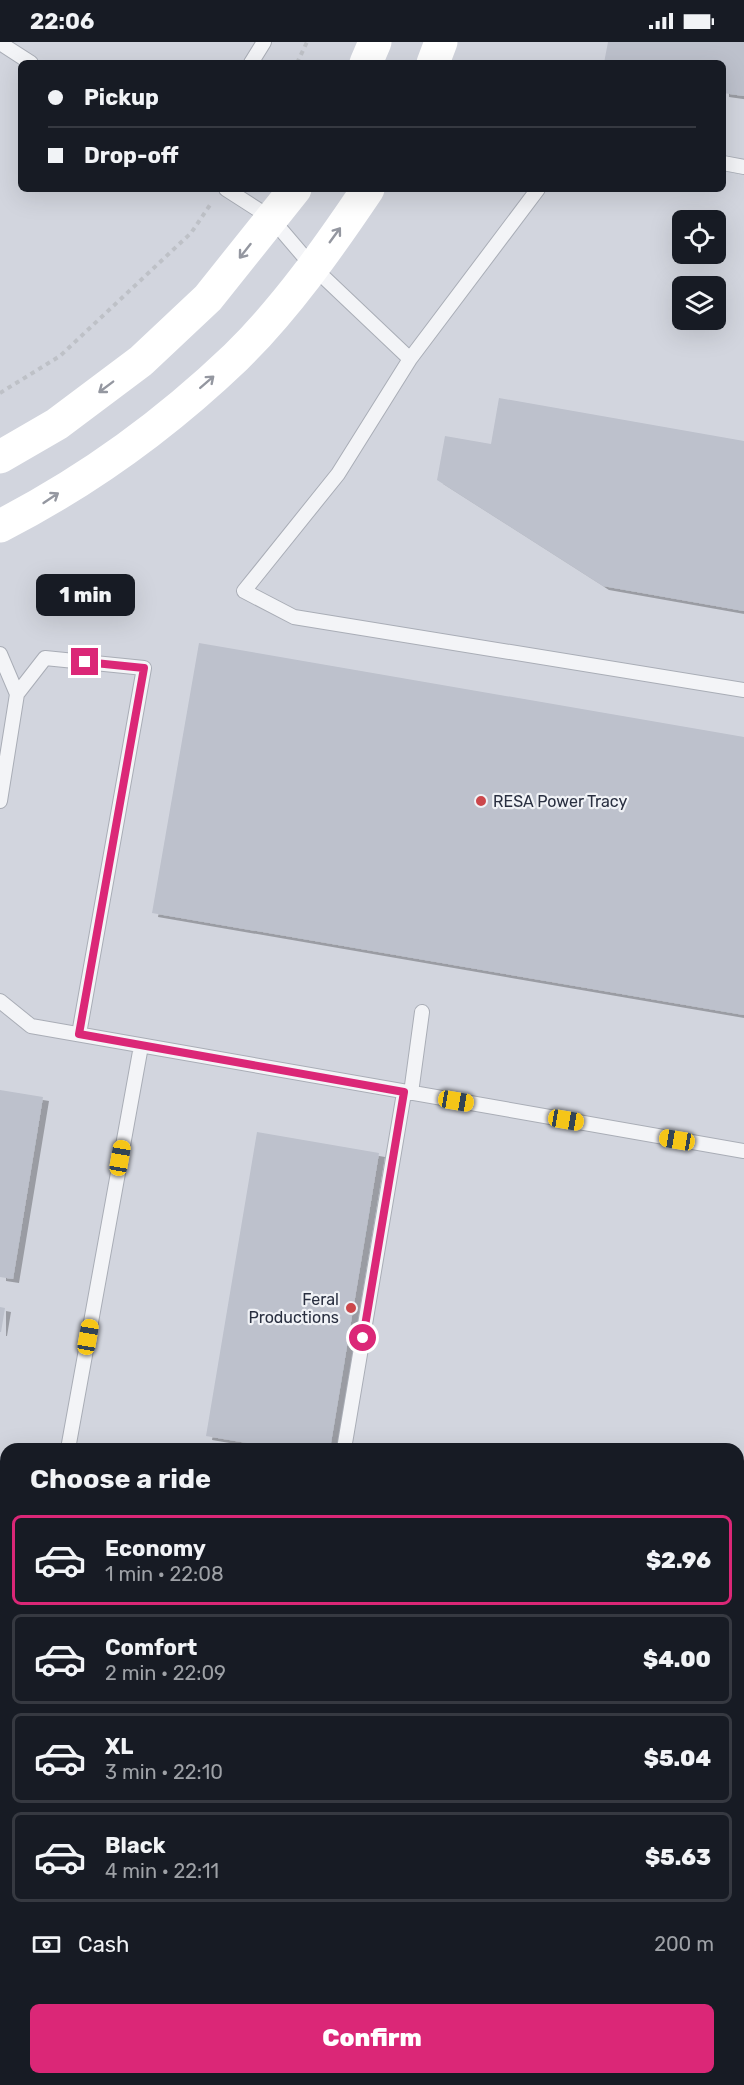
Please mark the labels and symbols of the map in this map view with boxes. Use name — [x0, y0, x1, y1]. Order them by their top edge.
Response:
one-way arrow — [329, 228, 341, 244]
one-way arrow — [238, 243, 252, 258]
one-way arrow — [199, 375, 214, 389]
one-way arrow — [99, 381, 115, 393]
one-way arrow — [43, 492, 60, 505]
callout: 1 min — [36, 575, 134, 617]
route end — [71, 648, 98, 675]
place label: RESA Power Tracy — [493, 792, 627, 811]
marker: RESA Power Tracy — [474, 794, 488, 808]
car — [437, 1089, 475, 1113]
car — [547, 1108, 585, 1132]
car — [658, 1128, 696, 1152]
car — [108, 1139, 132, 1177]
place label: Feral Productions — [248, 1290, 339, 1327]
marker: Feral Productions — [344, 1301, 358, 1315]
car — [76, 1318, 100, 1356]
route start — [349, 1324, 376, 1351]

